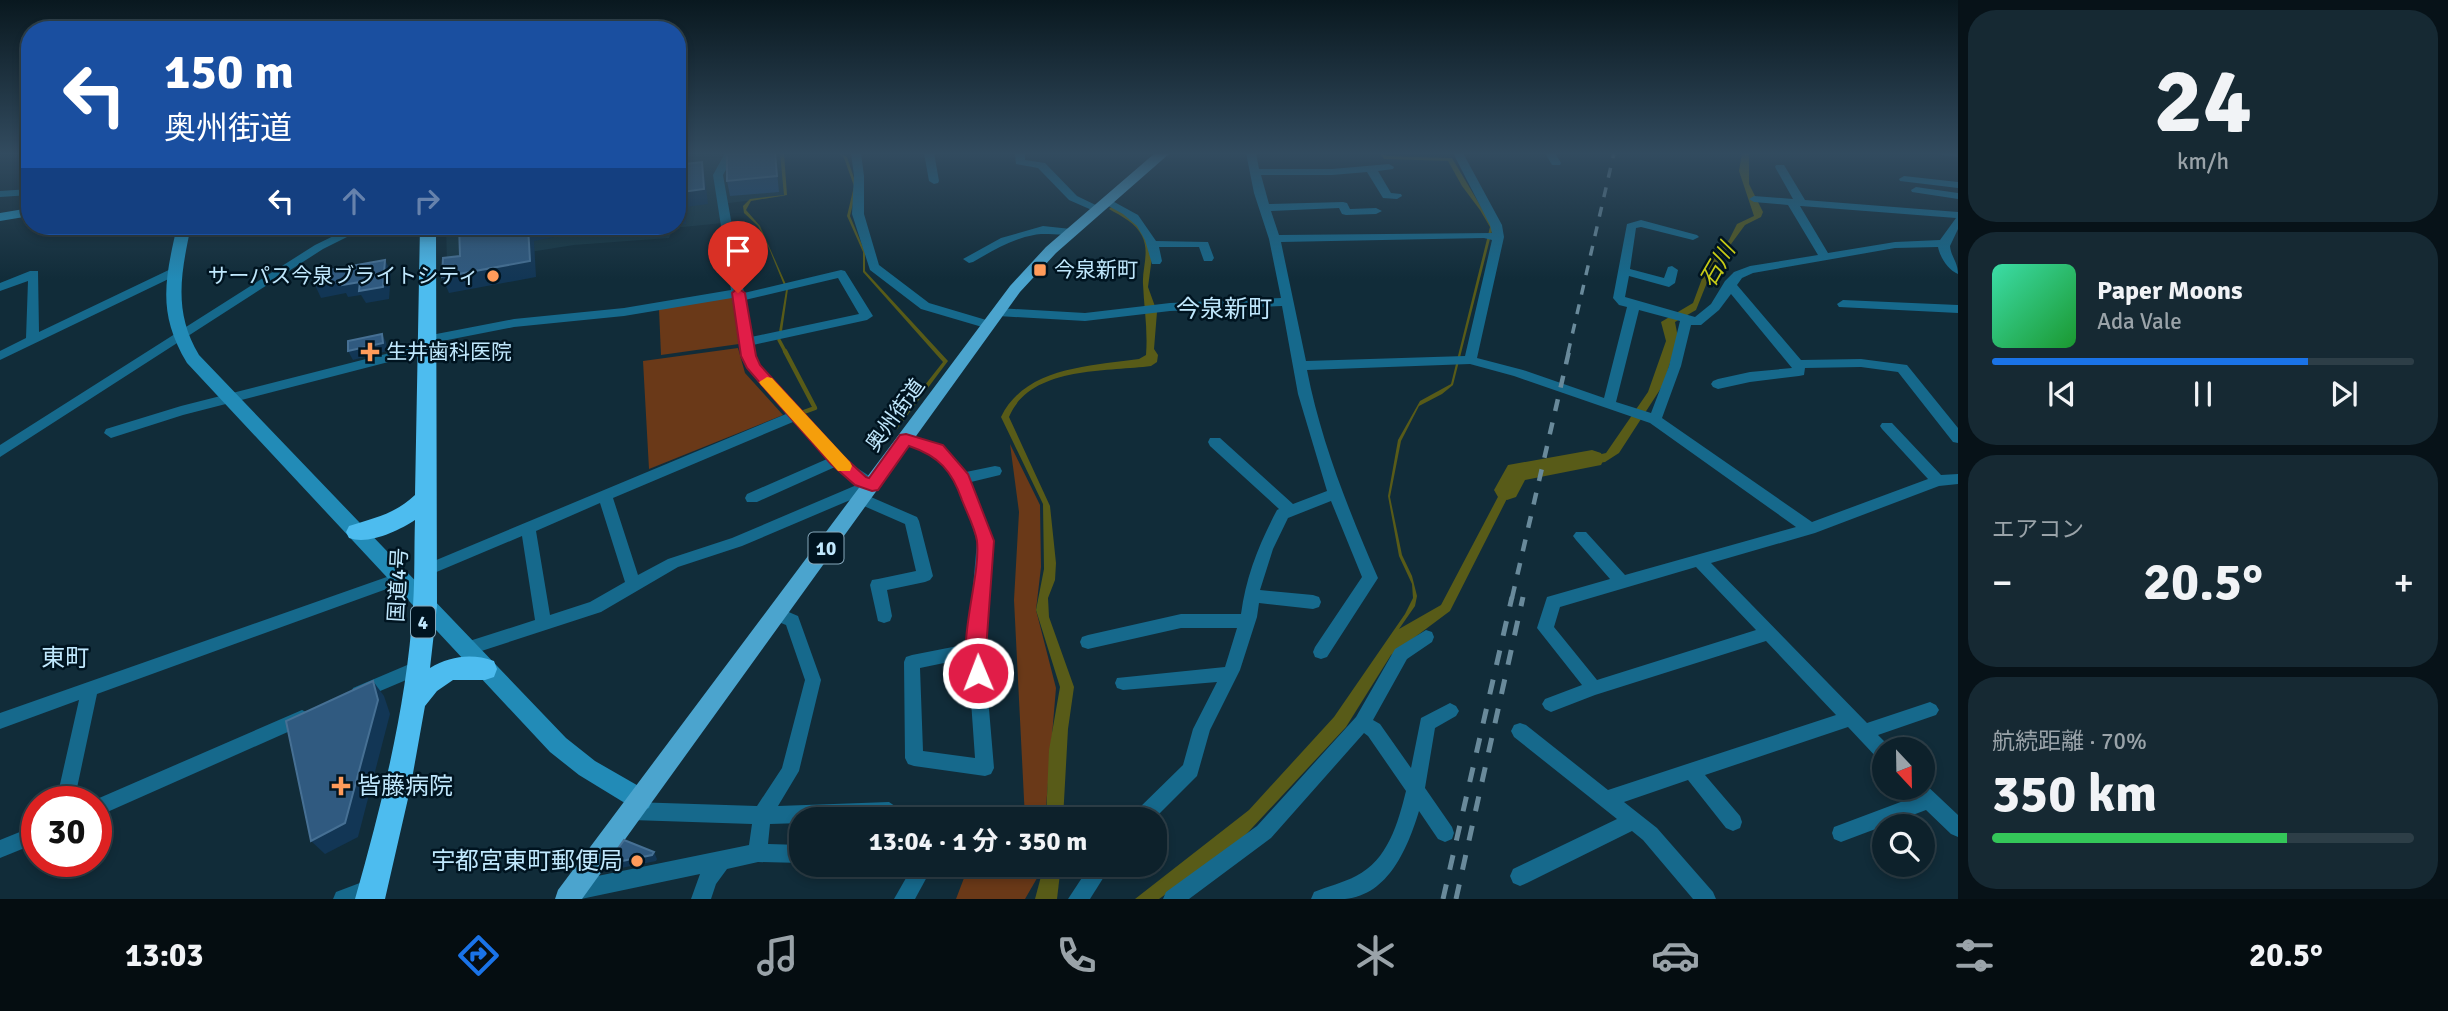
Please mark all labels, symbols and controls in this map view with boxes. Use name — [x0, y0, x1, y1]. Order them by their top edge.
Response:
text: 150 m — [164, 42, 294, 102]
text: 24 — [2154, 45, 2252, 158]
icon: left — [49, 49, 140, 140]
text: 奥州街道 — [164, 109, 292, 148]
text: km/h — [2177, 147, 2229, 176]
icon: left — [262, 182, 300, 220]
icon: ahead — [335, 182, 373, 220]
icon: right — [408, 182, 446, 220]
pin — [708, 221, 768, 293]
icon: arrive — [719, 232, 757, 270]
water label: 石川 — [1693, 235, 1743, 292]
place label: 今泉新町 — [1054, 257, 1138, 283]
marker: 今泉新町 — [1032, 262, 1048, 278]
place label: サーパス今泉ブライトシティ — [207, 263, 479, 289]
marker: サーパス今泉ブライトシティ — [485, 268, 501, 284]
text: Paper Moons — [2097, 275, 2243, 307]
district label: 今泉新町 — [1176, 294, 1272, 324]
text: Ada Vale — [2097, 307, 2182, 336]
place label: 生井歯科医院 — [386, 339, 512, 365]
marker: 生井歯科医院 — [360, 342, 380, 362]
street label: 奥州街道 — [860, 373, 930, 457]
icon: previous — [2043, 375, 2081, 413]
icon: pause — [2184, 375, 2222, 413]
icon: next — [2325, 375, 2363, 413]
text: エアコン — [1992, 515, 2084, 544]
road number: 10 — [808, 533, 844, 564]
street label: 国道4号 — [383, 547, 413, 623]
text: 20.5° — [2143, 550, 2263, 614]
text: − — [1992, 559, 2013, 606]
text: + — [2393, 559, 2414, 606]
road number: 4 — [411, 607, 435, 638]
position arrow — [941, 636, 1015, 710]
district label: 東町 — [41, 643, 89, 673]
text: 航続距離 · 70% — [1992, 727, 2147, 756]
north arrow — [1872, 737, 1936, 800]
map controls — [1872, 737, 1935, 877]
text: 350 km — [1992, 762, 2157, 826]
place label: 皆藤病院 — [357, 771, 453, 801]
marker: 皆藤病院 — [331, 776, 351, 796]
speed limit sign: 30 — [21, 786, 112, 877]
button: search — [1872, 814, 1935, 877]
text: 13:04 · 1 分 · 350 m — [869, 826, 1087, 858]
place label: 宇都宮東町郵便局 — [431, 846, 623, 876]
marker: 宇都宮東町郵便局 — [629, 853, 645, 869]
icon: directions — [454, 931, 503, 980]
icon: music — [753, 931, 802, 980]
icon: phone — [1052, 931, 1101, 980]
icon: climate — [1351, 931, 1400, 980]
icon: car — [1651, 931, 1700, 980]
icon: filters — [1950, 931, 1999, 980]
text: 13:03 — [125, 936, 204, 975]
text: 20.5° — [2249, 936, 2323, 975]

